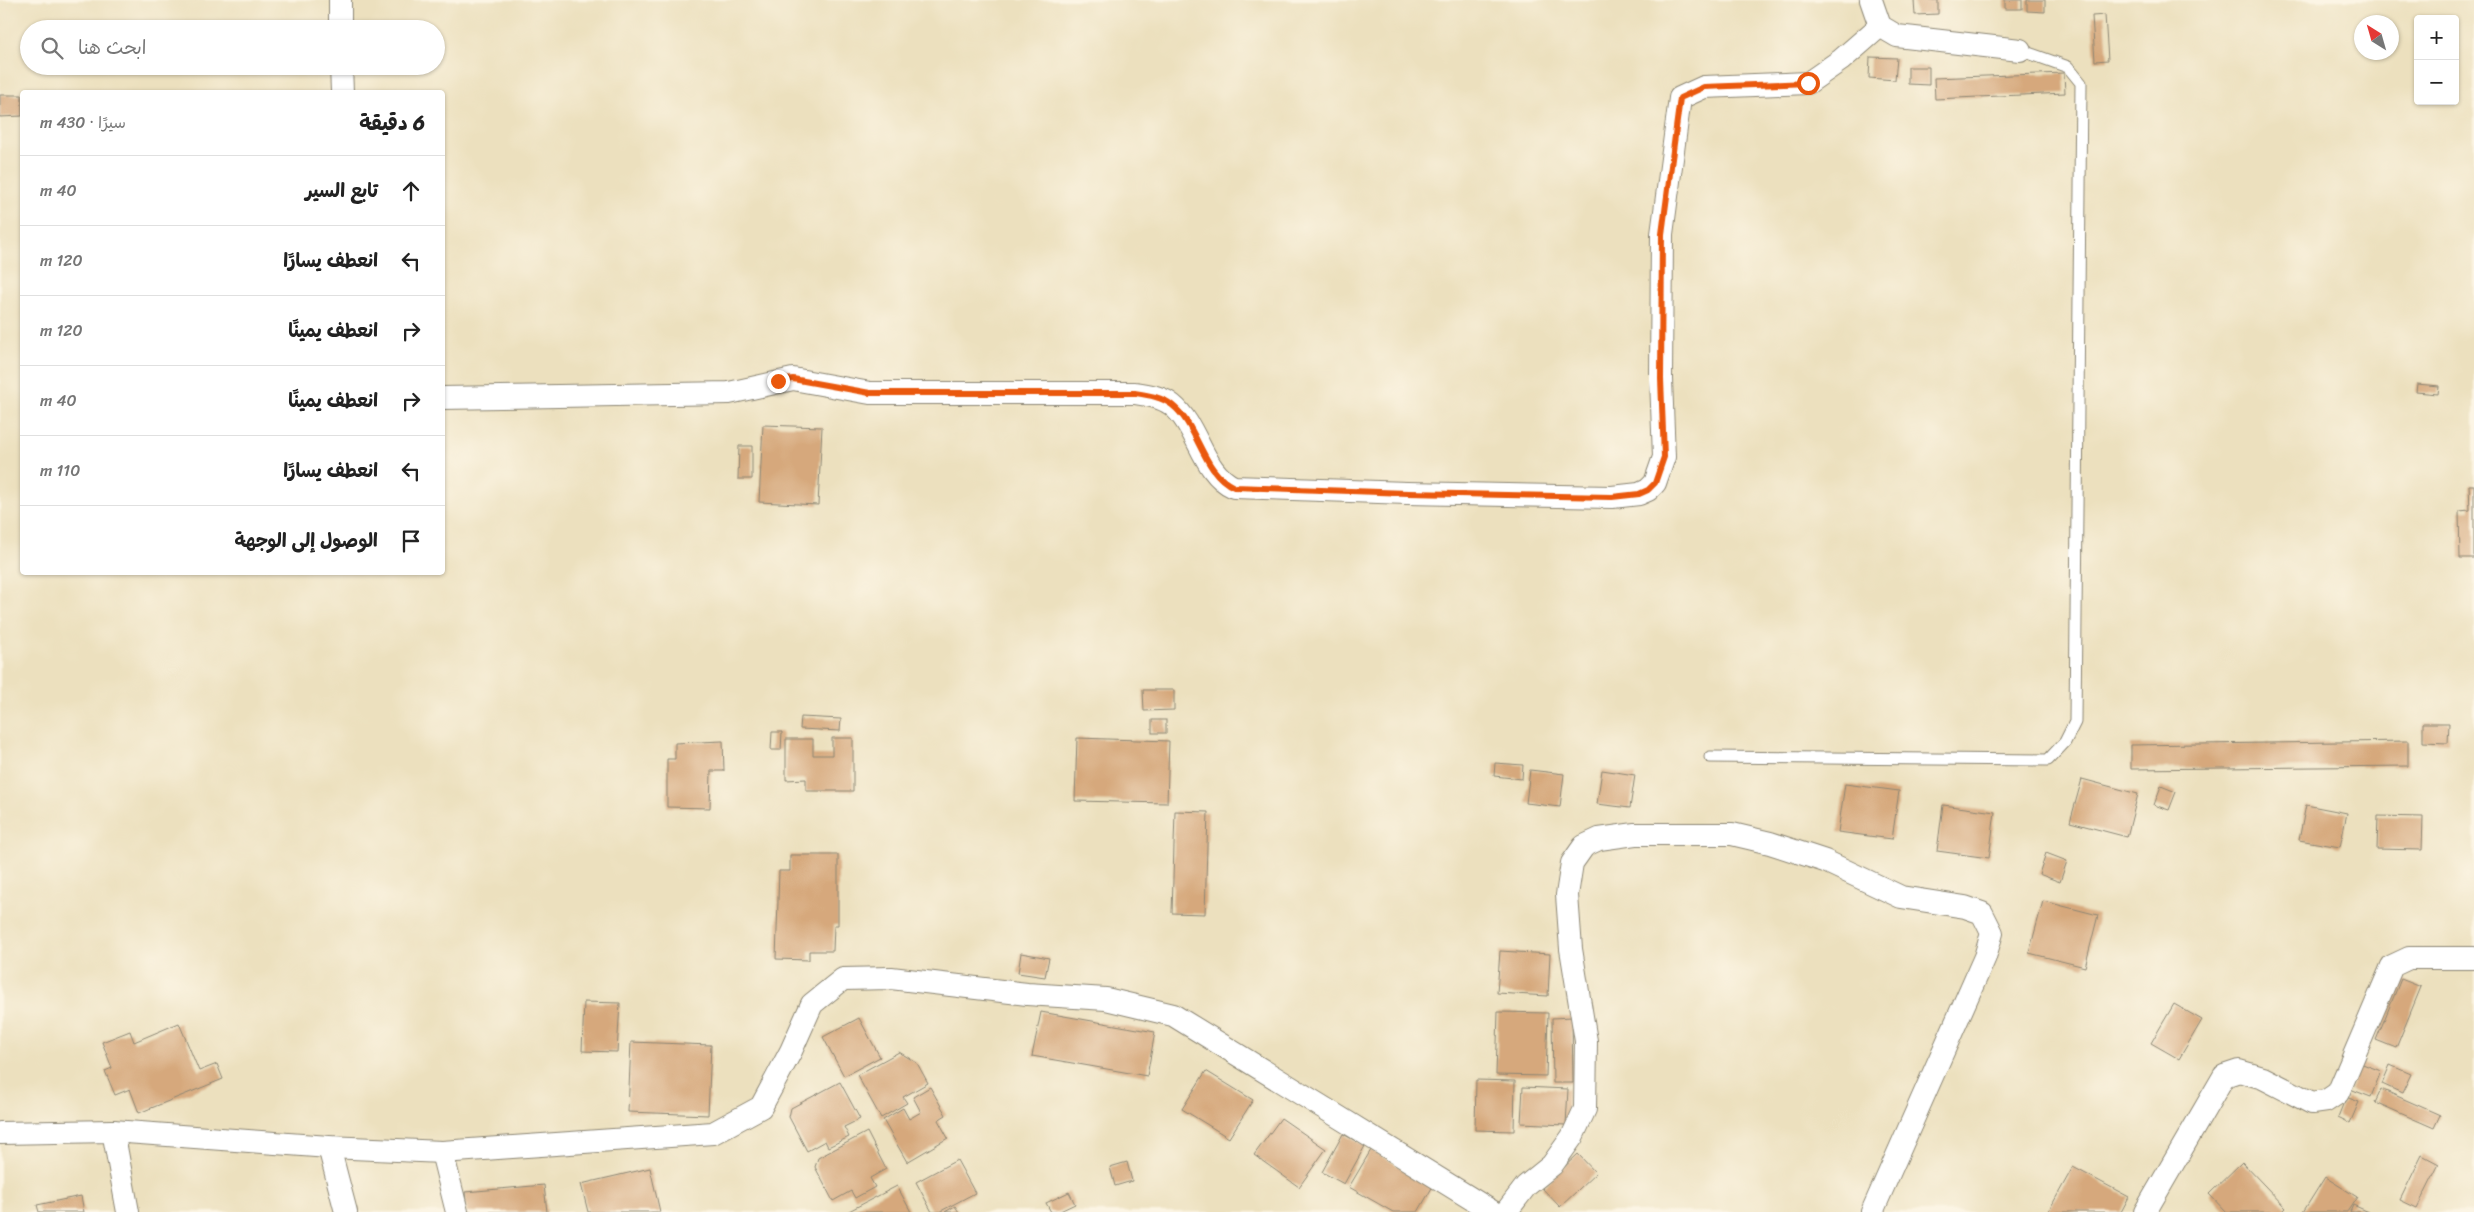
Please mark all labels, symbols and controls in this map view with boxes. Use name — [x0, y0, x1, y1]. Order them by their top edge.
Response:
north arrow — [2354, 15, 2399, 60]
map controls — [2414, 15, 2459, 105]
button: + — [2414, 15, 2459, 60]
search box — [20, 20, 445, 75]
text: ابحث هنا — [78, 31, 146, 64]
icon: search — [38, 34, 66, 62]
button: − — [2414, 60, 2459, 105]
route start — [1797, 72, 1820, 95]
text: 6 دقيقة — [359, 104, 425, 142]
text: سيرًا · 430 m — [40, 108, 126, 137]
text: تابع السير — [305, 174, 378, 207]
text: 40 m — [40, 176, 77, 205]
icon: ahead — [397, 177, 425, 205]
text: انعطف يسارًا — [283, 244, 378, 277]
text: 120 m — [40, 246, 83, 275]
icon: left — [397, 247, 425, 275]
text: انعطف يمينًا — [288, 314, 378, 347]
text: 120 m — [40, 316, 83, 345]
icon: right — [397, 317, 425, 345]
route end — [767, 370, 790, 393]
text: انعطف يمينًا — [288, 384, 378, 417]
text: 40 m — [40, 386, 77, 415]
icon: right — [397, 387, 425, 415]
text: انعطف يسارًا — [283, 454, 378, 487]
text: 110 m — [40, 456, 80, 485]
icon: left — [397, 457, 425, 485]
text: الوصول إلى الوجهة — [235, 524, 378, 557]
icon: arrive — [397, 527, 425, 555]

